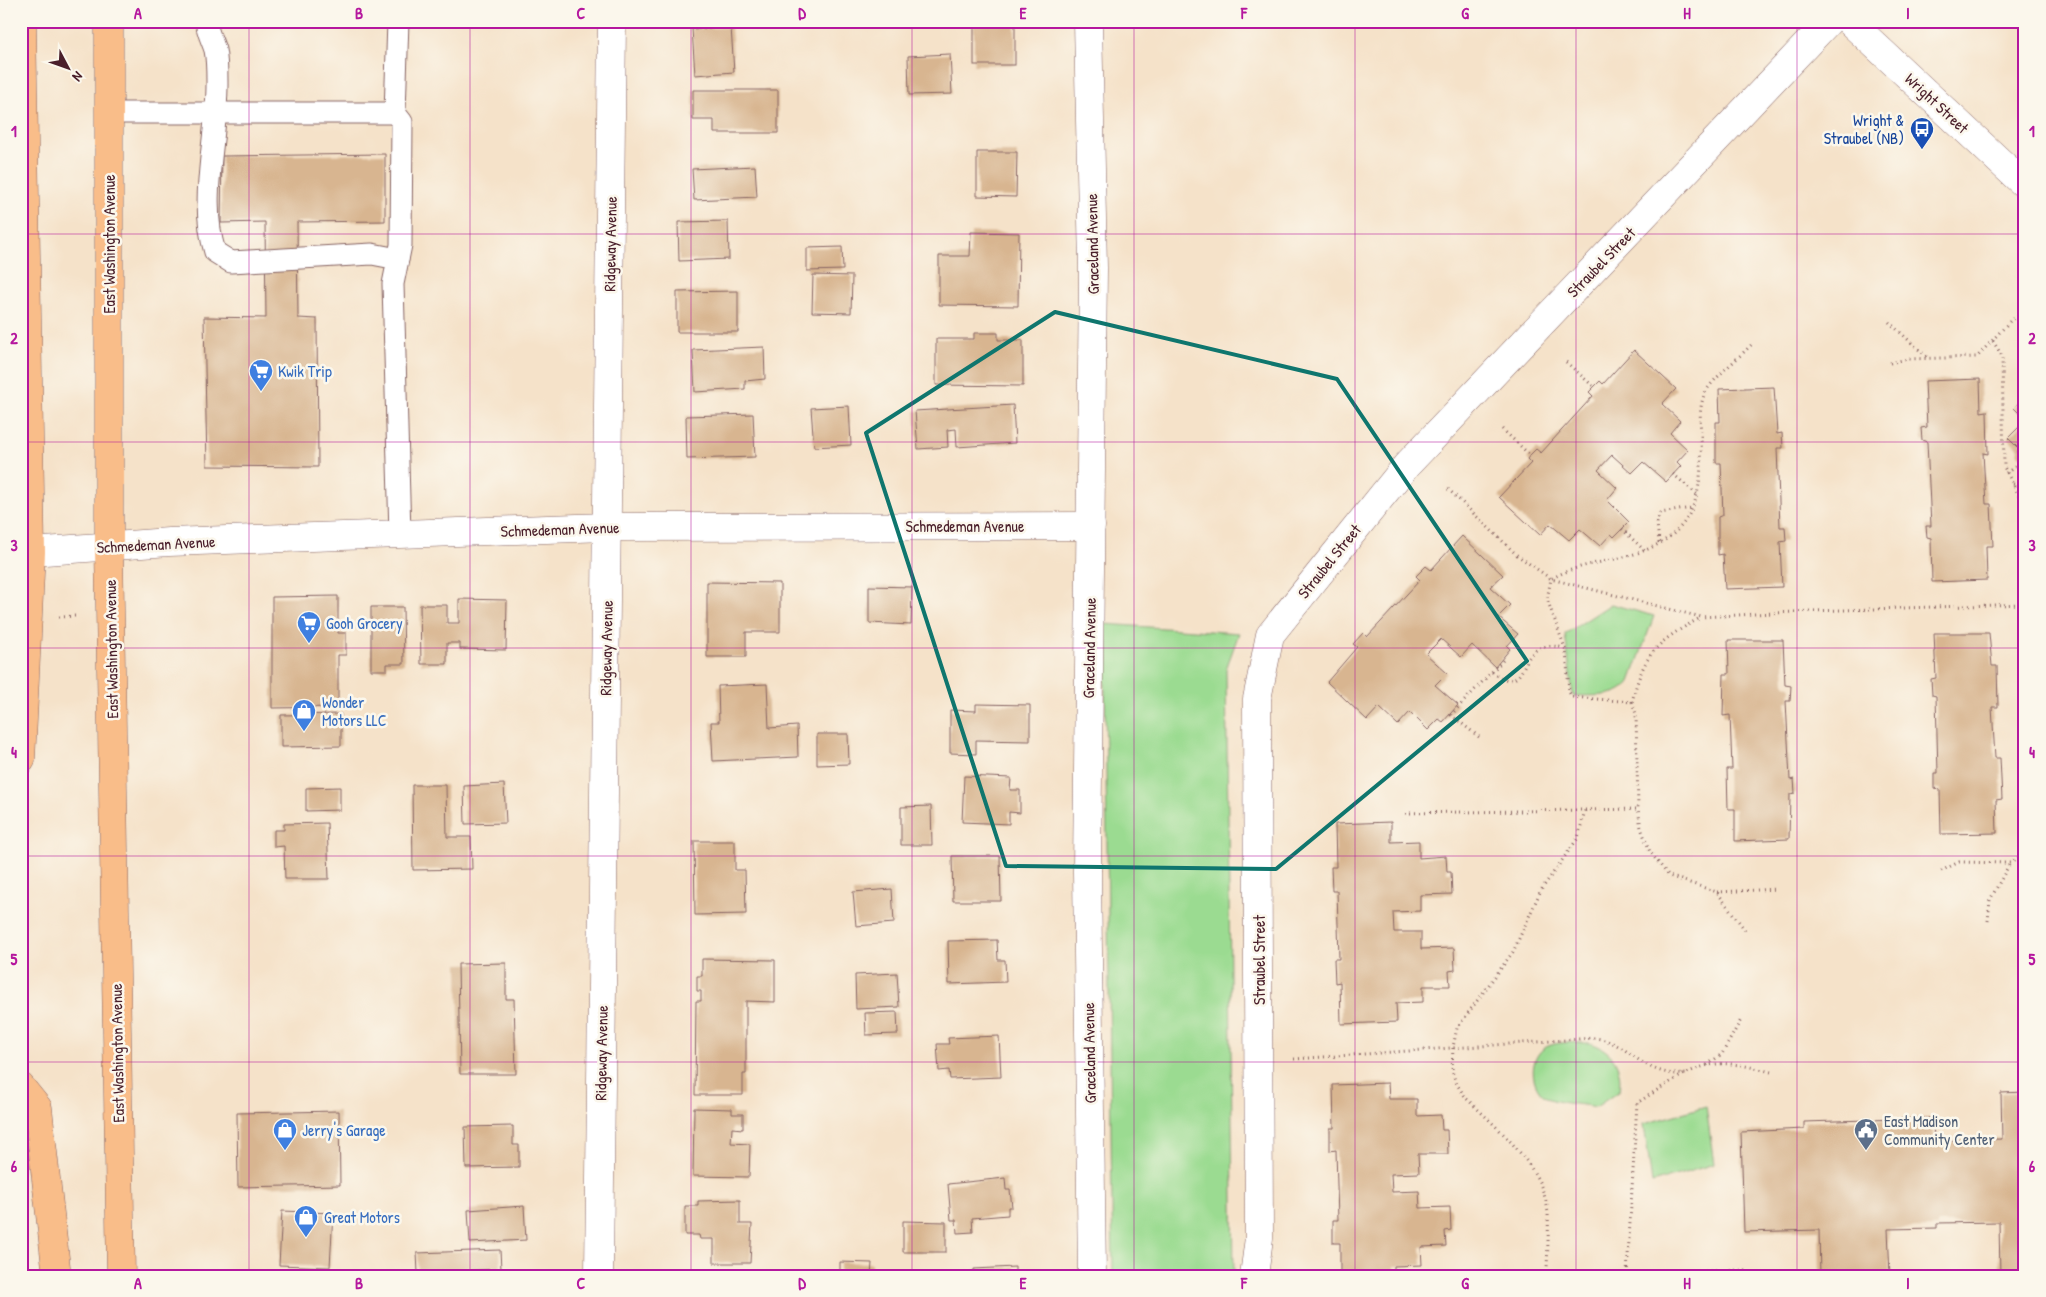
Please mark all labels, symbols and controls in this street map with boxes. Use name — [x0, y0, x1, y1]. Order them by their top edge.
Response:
text: A — [134, 2, 142, 24]
text: B — [355, 2, 363, 24]
text: C — [577, 2, 586, 24]
text: D — [798, 2, 806, 24]
text: E — [1019, 2, 1027, 24]
text: F — [1240, 2, 1248, 24]
text: G — [1461, 2, 1469, 24]
text: H — [1683, 2, 1691, 24]
text: I — [1906, 2, 1910, 24]
north arrow — [42, 42, 92, 92]
text: N — [68, 68, 88, 86]
street label: Wright Street — [1900, 68, 1974, 139]
place label: Wright & Straubel (NB) — [1824, 109, 1904, 149]
bus stop icon: Wright & Straubel (NB) — [1909, 116, 1935, 150]
text: 1 — [11, 120, 17, 142]
text: 1 — [2029, 120, 2035, 142]
street label: East Washington Avenue — [98, 174, 120, 314]
street label: Graceland Avenue — [1080, 193, 1104, 295]
street label: Ridgeway Avenue — [598, 196, 622, 292]
street label: Straubel Street — [1562, 222, 1640, 302]
text: 2 — [10, 327, 18, 349]
text: 2 — [2028, 327, 2036, 349]
supermarket icon: Kwik Trip — [248, 358, 274, 392]
place label: Kwik Trip — [278, 360, 332, 382]
street label: Schmedeman Avenue — [906, 515, 1025, 537]
street label: Schmedeman Avenue — [500, 516, 620, 542]
street label: Straubel Street — [1292, 519, 1366, 603]
street label: Schmedeman Avenue — [96, 530, 217, 558]
text: 3 — [10, 534, 18, 556]
text: 3 — [2028, 534, 2036, 556]
street label: East Washington Avenue — [99, 579, 123, 719]
street label: Graceland Avenue — [1077, 597, 1101, 699]
street label: Ridgeway Avenue — [594, 600, 618, 696]
supermarket icon: Gooh Grocery — [296, 610, 322, 644]
place label: Gooh Grocery — [326, 612, 403, 634]
place label: Wonder Motors LLC — [322, 691, 387, 731]
shop icon: Wonder Motors LLC — [291, 698, 317, 732]
text: 4 — [11, 741, 17, 763]
text: 4 — [2029, 741, 2035, 763]
street label: Straubel Street — [1248, 915, 1270, 1005]
text: 5 — [11, 948, 18, 970]
text: 5 — [2029, 948, 2036, 970]
street label: East Washington Avenue — [105, 983, 129, 1123]
street label: Graceland Avenue — [1077, 1002, 1101, 1104]
street label: Ridgeway Avenue — [589, 1005, 613, 1101]
place label: East Madison Community Center — [1884, 1110, 1995, 1150]
shop icon: Jerry's Garage — [272, 1117, 298, 1151]
public building icon: East Madison Community Center — [1853, 1117, 1879, 1151]
place label: Jerry's Garage — [302, 1119, 386, 1141]
text: 6 — [11, 1155, 18, 1177]
text: 6 — [2029, 1155, 2036, 1177]
shop icon: Great Motors — [293, 1204, 319, 1238]
place label: Great Motors — [324, 1206, 400, 1228]
text: A — [134, 1272, 142, 1294]
text: B — [355, 1272, 363, 1294]
text: C — [577, 1272, 586, 1294]
text: D — [798, 1272, 806, 1294]
text: E — [1019, 1272, 1027, 1294]
text: F — [1240, 1272, 1248, 1294]
text: G — [1461, 1272, 1469, 1294]
text: H — [1683, 1272, 1691, 1294]
text: I — [1906, 1272, 1910, 1294]

